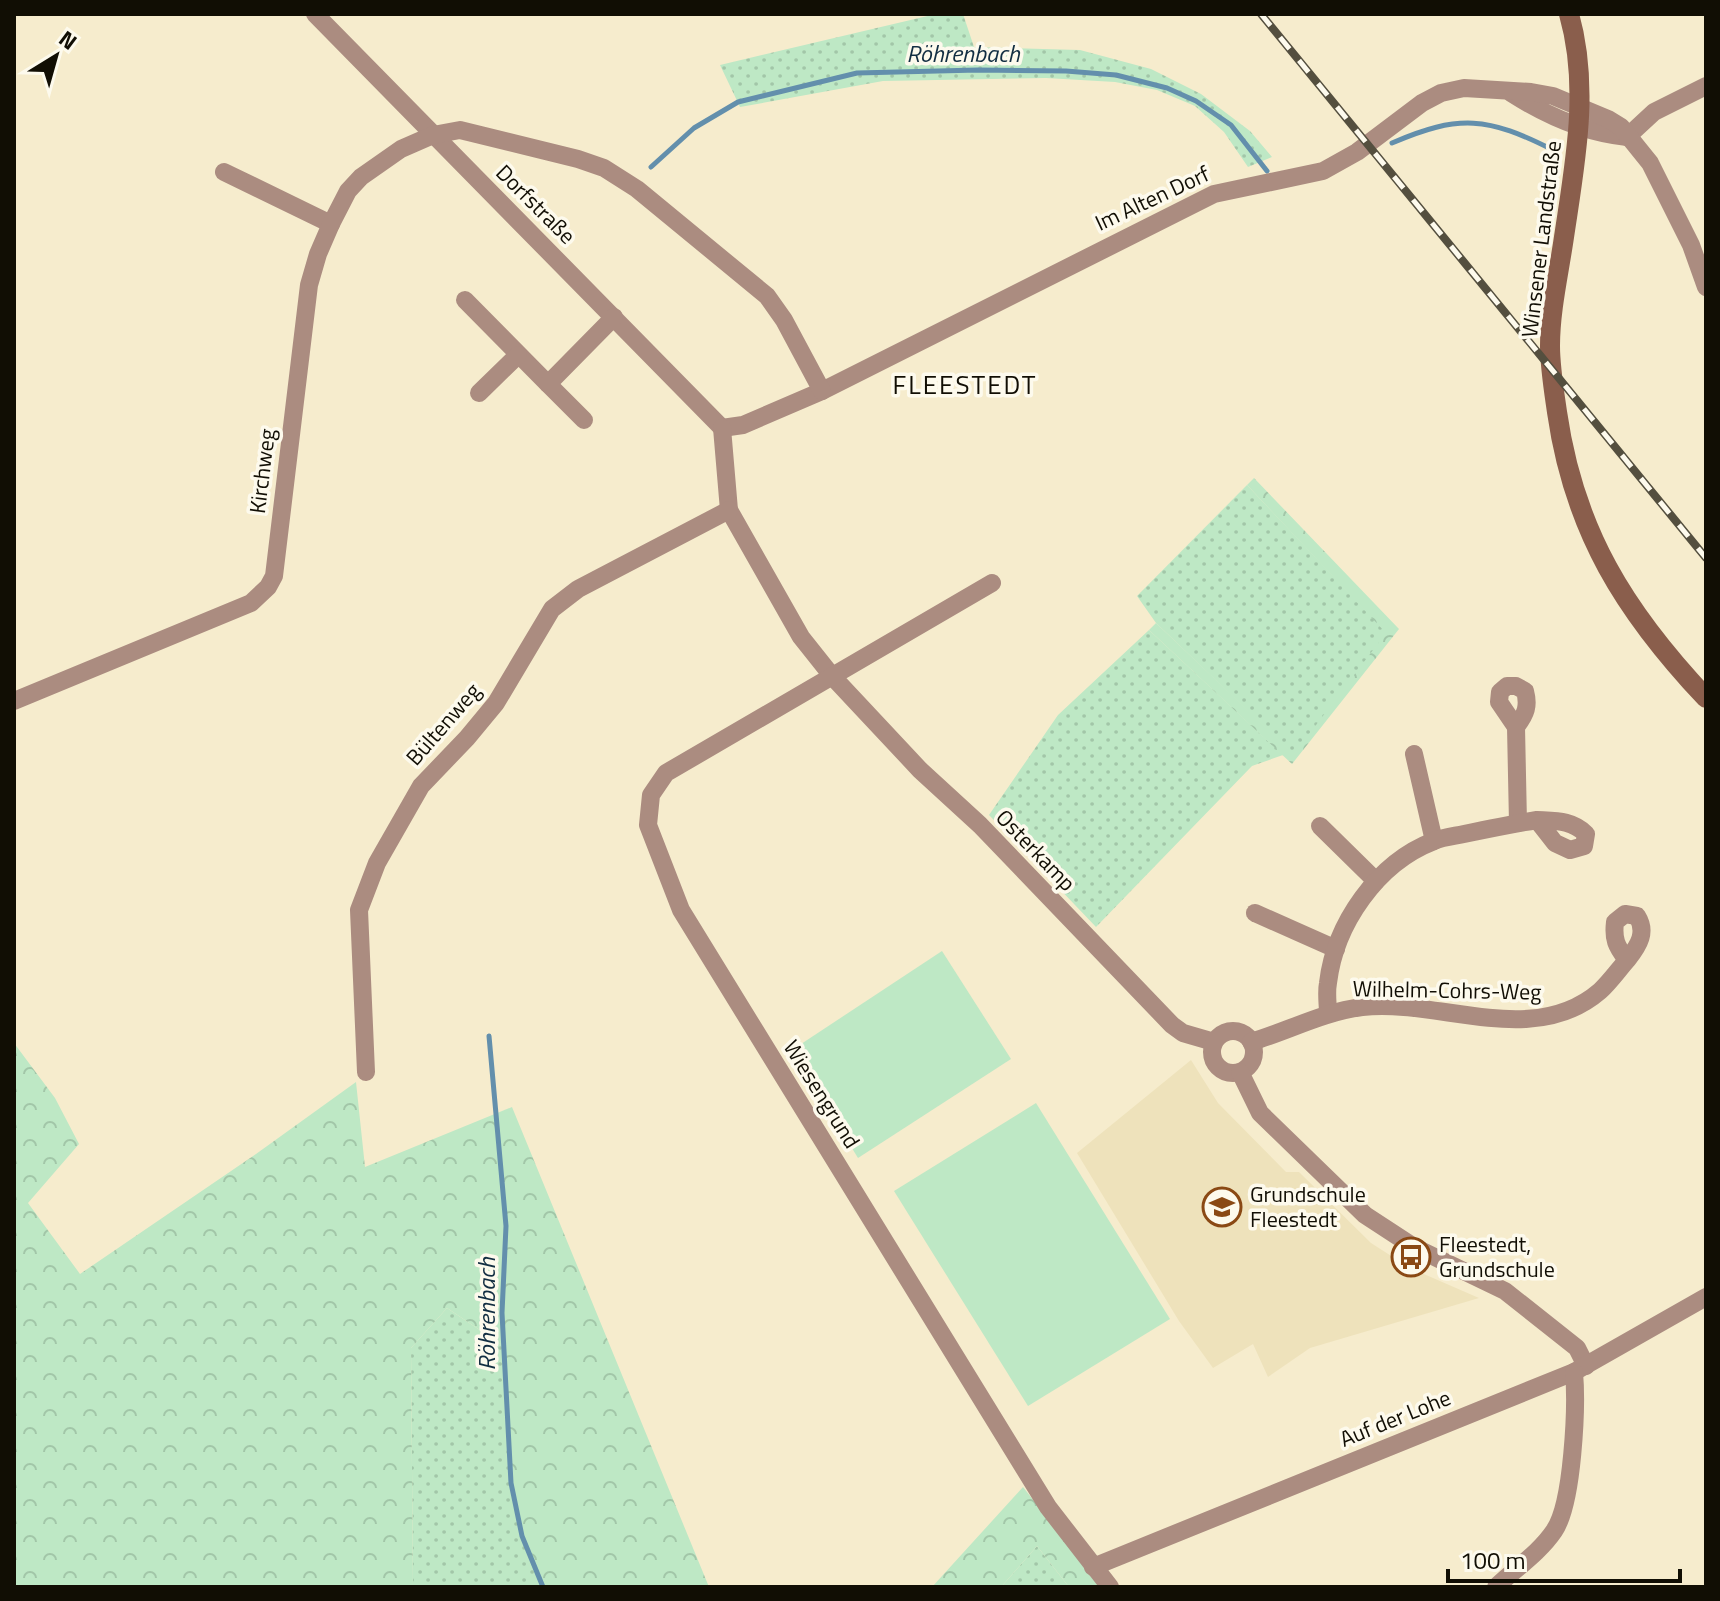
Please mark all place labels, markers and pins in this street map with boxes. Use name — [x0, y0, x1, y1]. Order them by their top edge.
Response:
place label: Grundschule Fleestedt — [1250, 1177, 1366, 1236]
school or university icon: Grundschule Fleestedt — [1201, 1186, 1243, 1228]
place label: Fleestedt, Grundschule — [1439, 1227, 1555, 1286]
bus stop icon: Fleestedt, Grundschule — [1390, 1236, 1432, 1278]

